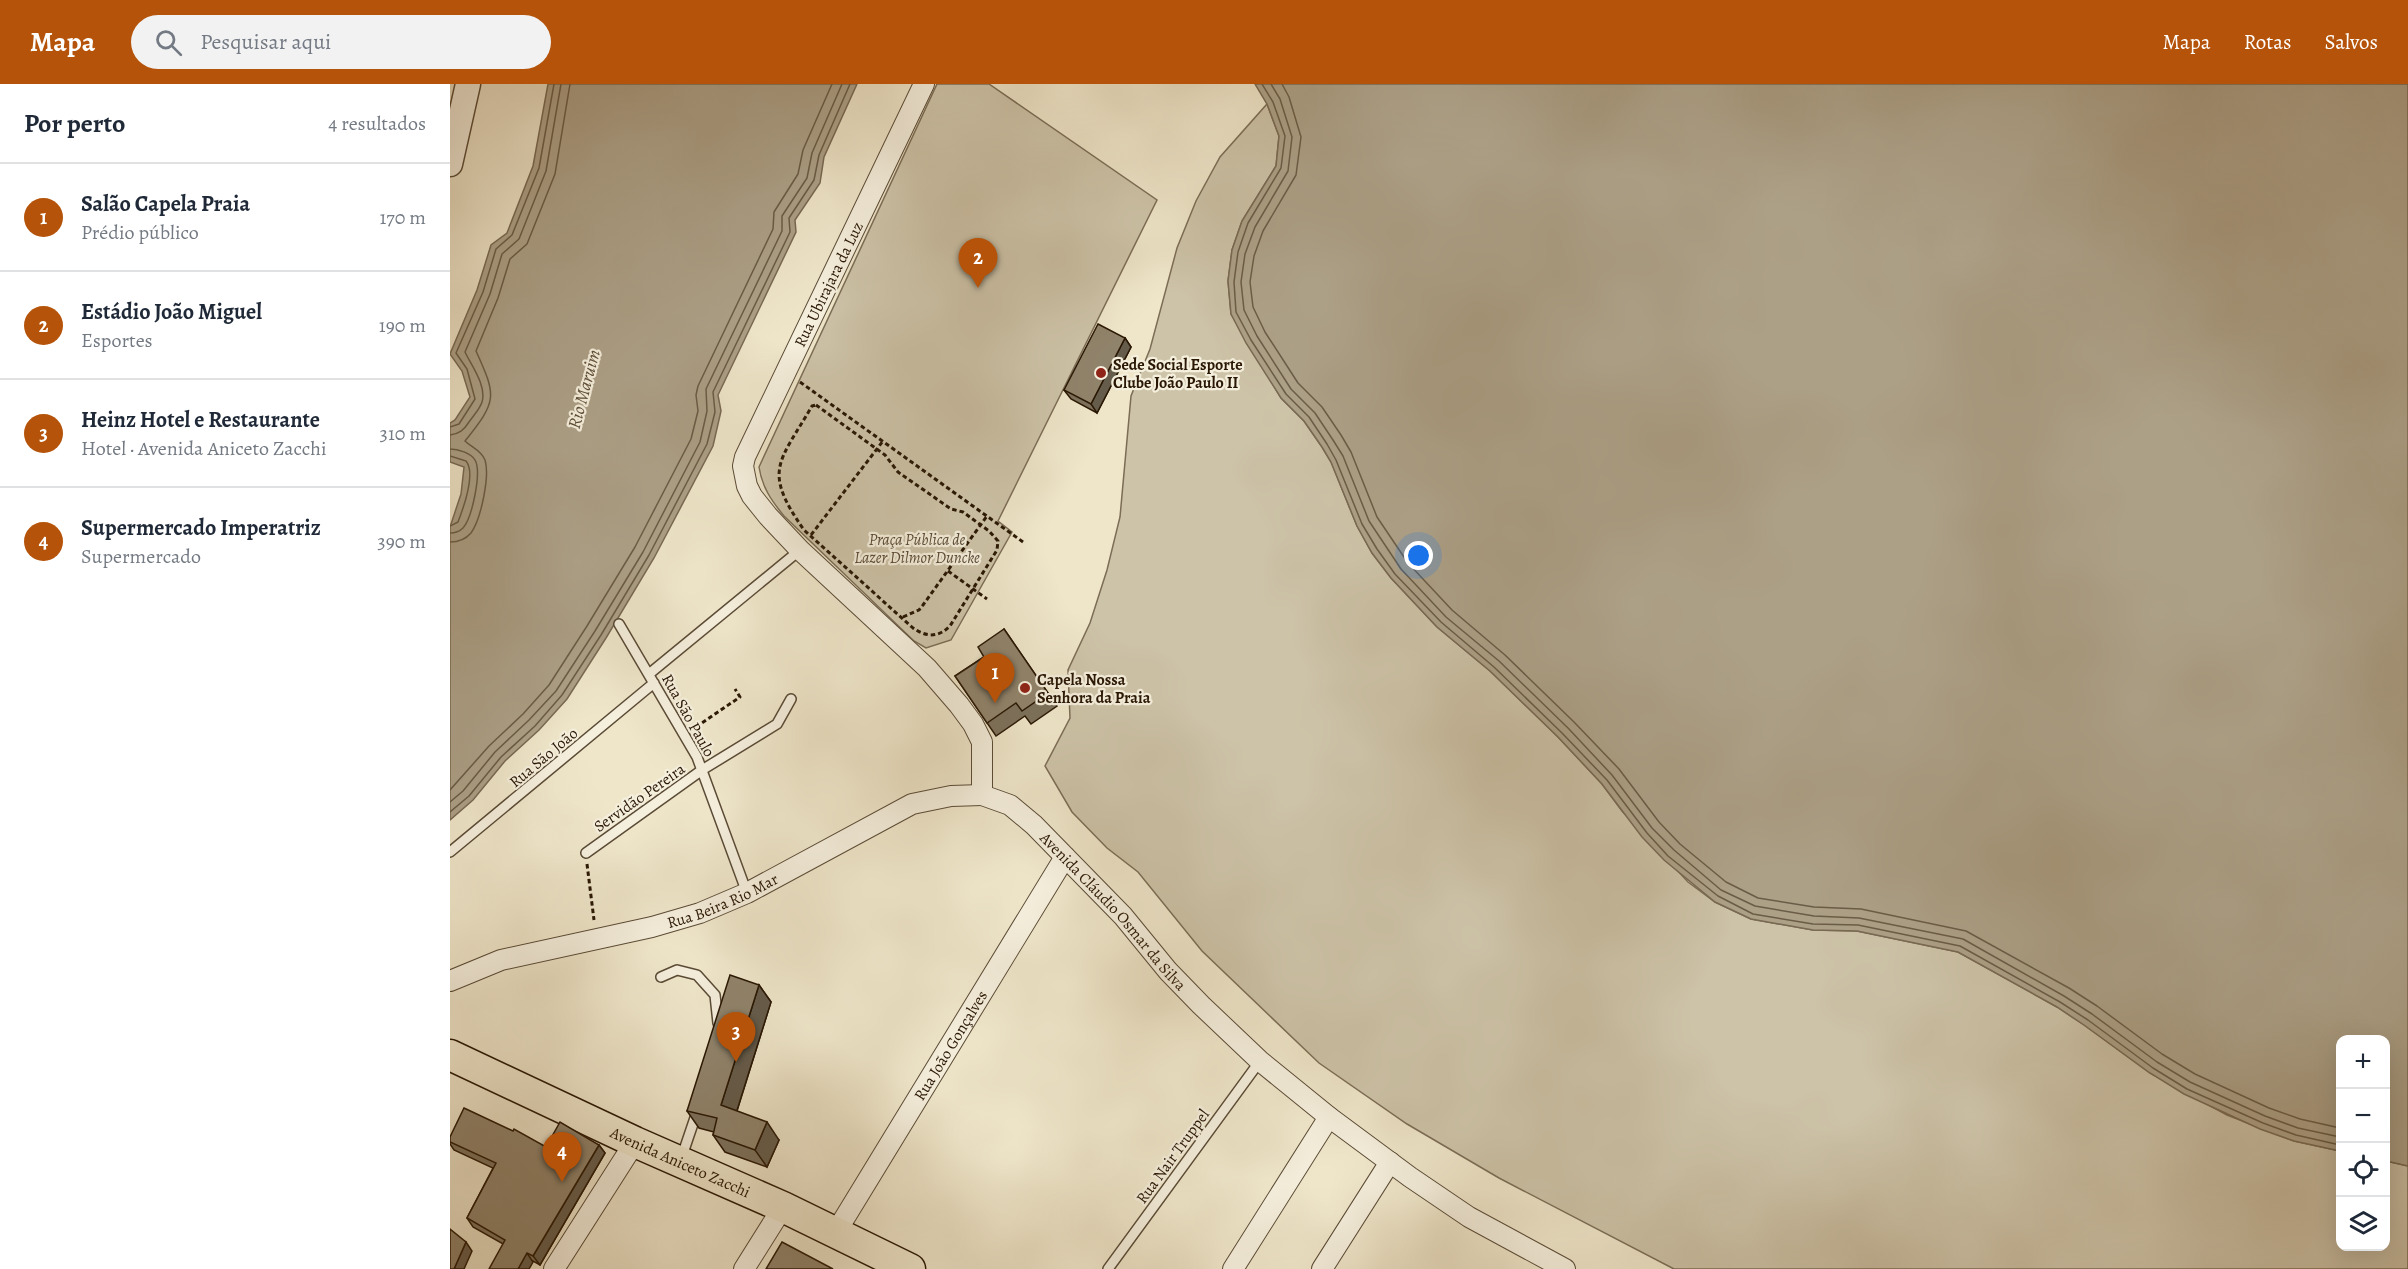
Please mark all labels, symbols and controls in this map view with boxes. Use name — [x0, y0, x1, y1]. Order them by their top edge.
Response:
search box — [131, 15, 551, 69]
text: Mapa — [30, 23, 95, 61]
icon: search — [152, 26, 185, 59]
text: Pesquisar aqui — [200, 27, 331, 57]
text: Mapa — [2162, 28, 2211, 56]
text: Rotas — [2244, 28, 2291, 56]
text: Salvos — [2324, 28, 2378, 56]
text: Por perto — [24, 106, 125, 141]
text: 4 resultados — [328, 110, 426, 137]
text: Salão Capela Praia — [81, 189, 250, 219]
text: 1 — [40, 204, 47, 231]
text: 170 m — [380, 204, 426, 231]
street label: Rua Ubirajara da Luz — [789, 218, 869, 351]
text: Prédio público — [81, 219, 199, 246]
pin: 2 — [958, 238, 998, 288]
text: Estádio João Miguel — [81, 297, 262, 327]
text: 2 — [39, 312, 48, 339]
text: 190 m — [379, 312, 426, 339]
text: Esportes — [81, 327, 153, 354]
water label: Rio Maruim — [562, 347, 606, 431]
place label: Sede Social Esporte Clube João Paulo II — [1113, 354, 1243, 394]
marker: Sede Social Esporte Clube João Paulo II — [1094, 366, 1108, 380]
text: Heinz Hotel e Restaurante — [81, 405, 320, 435]
text: 3 — [39, 420, 48, 447]
text: 310 m — [380, 420, 426, 447]
text: Hotel · Avenida Aniceto Zacchi — [81, 435, 327, 462]
text: Supermercado Imperatriz — [81, 513, 321, 543]
text: 4 — [39, 528, 48, 555]
text: 390 m — [377, 528, 426, 555]
park label: Praça Pública de Lazer Dilmor Duncke — [854, 529, 980, 569]
your location — [1404, 541, 1433, 570]
text: Supermercado — [81, 543, 201, 570]
pin: 1 — [976, 654, 1014, 703]
place label: Capela Nossa Senhora da Praia — [1037, 669, 1151, 709]
street label: Rua São Paulo — [656, 670, 720, 761]
marker: Capela Nossa Senhora da Praia — [1018, 681, 1032, 695]
street label: Rua São João — [505, 723, 583, 793]
street label: Servidão Pereira — [589, 758, 690, 837]
street label: Avenida Cláudio Osmar da Silva — [1034, 827, 1191, 996]
street label: Rua Beira Rio Mar — [665, 868, 782, 934]
street label: Rua João Gonçalves — [909, 986, 993, 1105]
pin: 3 — [716, 1012, 756, 1062]
map controls — [2336, 1035, 2390, 1251]
button: + — [2336, 1035, 2390, 1089]
button: − — [2336, 1089, 2390, 1143]
street label: Rua Nair Truppel — [1131, 1105, 1215, 1208]
street label: Avenida Aniceto Zacchi — [605, 1121, 754, 1203]
pin: 4 — [542, 1132, 582, 1182]
button: locate — [2336, 1143, 2390, 1197]
button: layers — [2336, 1197, 2390, 1251]

